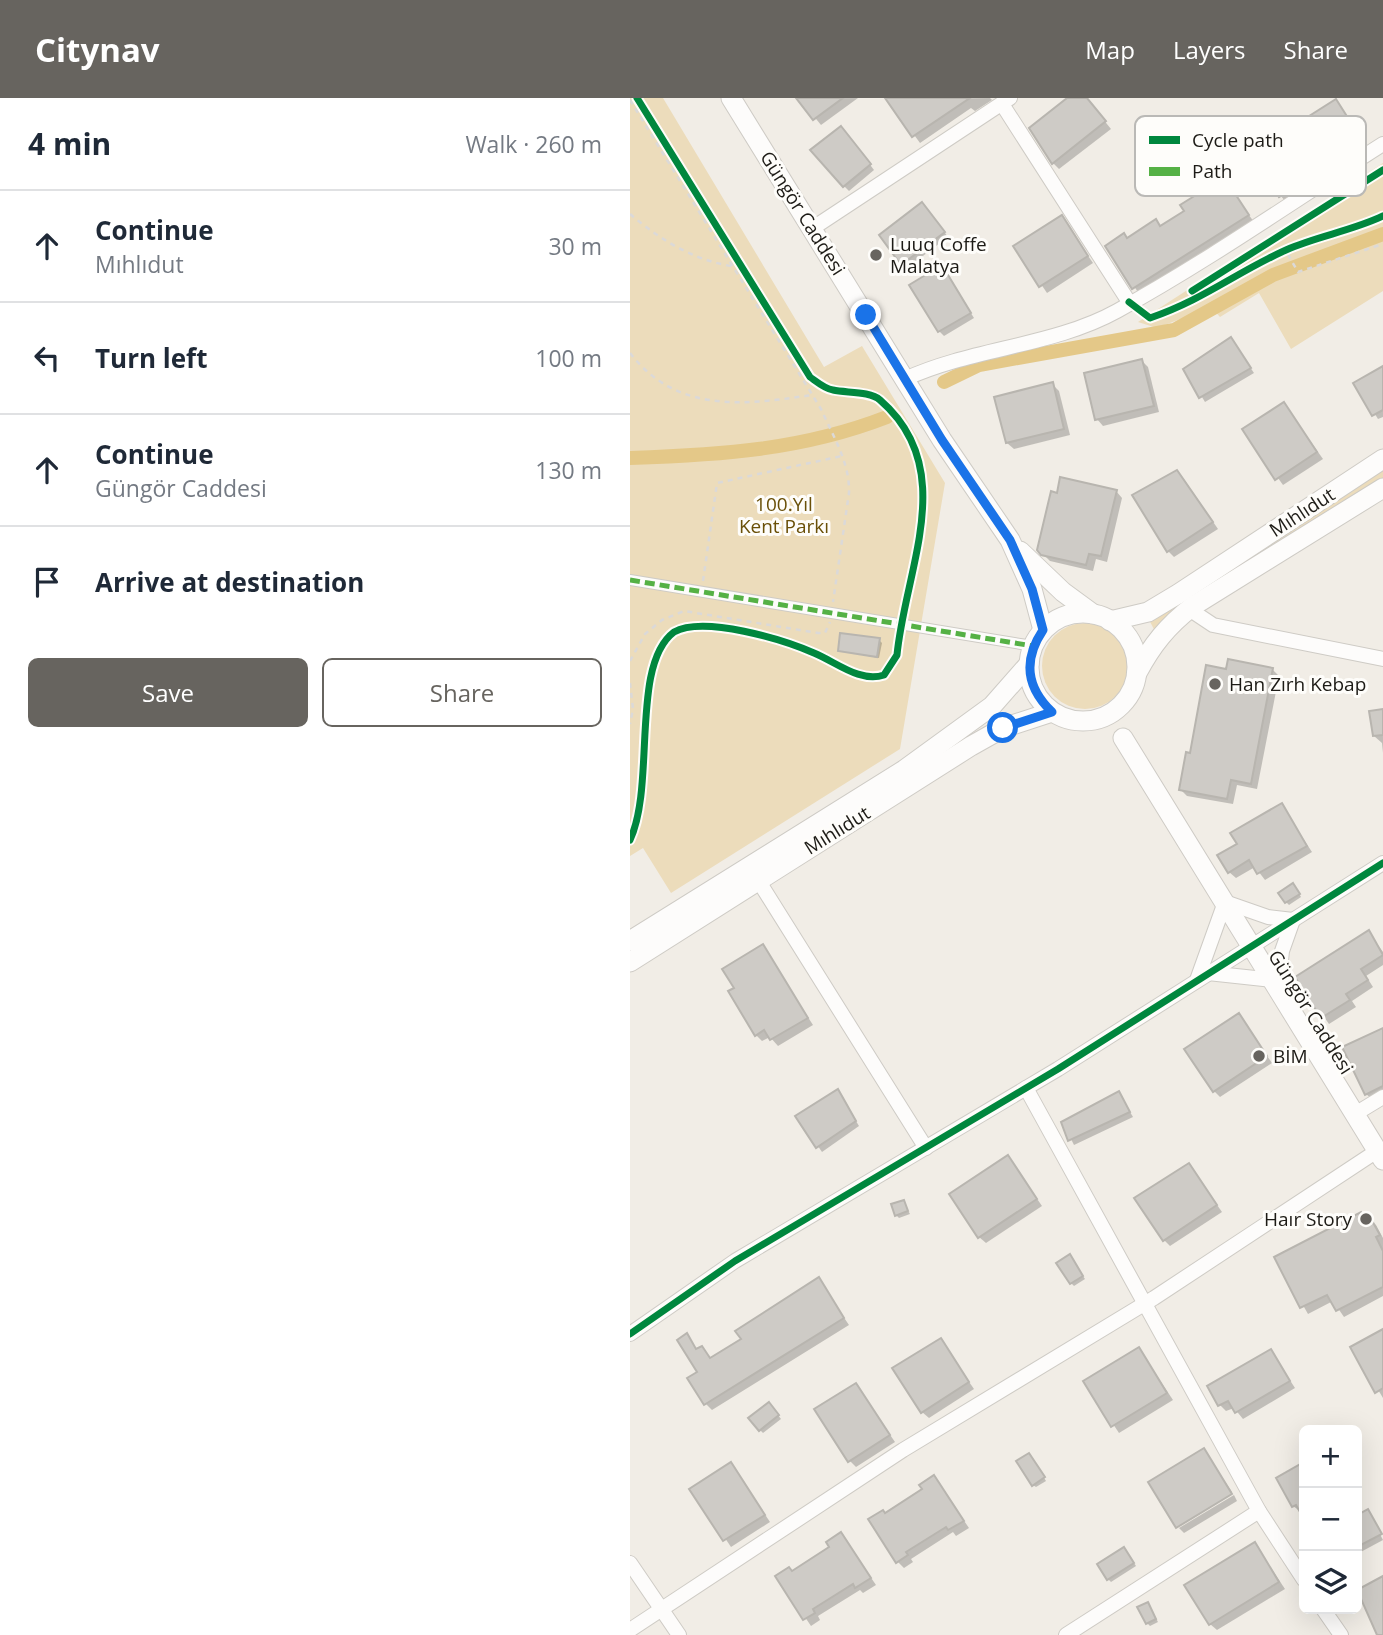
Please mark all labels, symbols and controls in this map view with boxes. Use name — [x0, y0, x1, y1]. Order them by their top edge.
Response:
text: Citynav — [35, 27, 160, 72]
text: Map — [1085, 33, 1135, 66]
text: Layers — [1173, 33, 1246, 66]
text: Share — [1284, 33, 1348, 66]
legend — [1135, 116, 1366, 196]
text: 4 min — [28, 123, 111, 164]
text: Cycle path — [1192, 127, 1284, 153]
text: Walk · 260 m — [465, 128, 602, 160]
street label: Güngör Caddesi — [754, 146, 852, 280]
text: Path — [1192, 158, 1232, 184]
text: Continue — [95, 212, 214, 248]
icon: ahead — [28, 227, 66, 265]
text: 30 m — [548, 230, 602, 262]
place label: Luuq Coffe Malatya — [890, 231, 987, 279]
marker: Luuq Coffe Malatya — [868, 247, 884, 263]
text: Mıhlıdut — [95, 248, 184, 280]
route end — [850, 299, 881, 330]
icon: left — [28, 339, 66, 377]
text: Turn left — [95, 340, 207, 376]
text: 100 m — [535, 342, 602, 374]
text: Continue — [95, 436, 214, 472]
icon: ahead — [28, 451, 66, 489]
text: 130 m — [535, 454, 602, 486]
text: Güngör Caddesi — [95, 472, 267, 504]
street label: Mıhlıdut — [1264, 481, 1340, 543]
park label: 100.Yıl Kent Parkı — [739, 491, 829, 539]
icon: arrive — [28, 563, 66, 601]
text: Arrive at destination — [95, 564, 364, 600]
button: Save — [28, 658, 308, 727]
button: Share — [322, 658, 602, 727]
place label: Han Zırh Kebap — [1229, 671, 1366, 697]
marker: Han Zırh Kebap — [1207, 676, 1223, 692]
route start — [987, 712, 1018, 743]
street label: Mıhlıdut — [799, 799, 875, 860]
street label: Güngör Caddesi — [1262, 945, 1360, 1079]
place label: BİM — [1273, 1043, 1308, 1069]
marker: BİM — [1251, 1048, 1267, 1064]
place label: Haır Story — [1264, 1206, 1352, 1232]
marker: Haır Story — [1358, 1211, 1374, 1227]
map controls — [1299, 1425, 1362, 1614]
button: + — [1299, 1425, 1362, 1488]
button: − — [1299, 1488, 1362, 1551]
button: layers — [1299, 1551, 1362, 1614]

